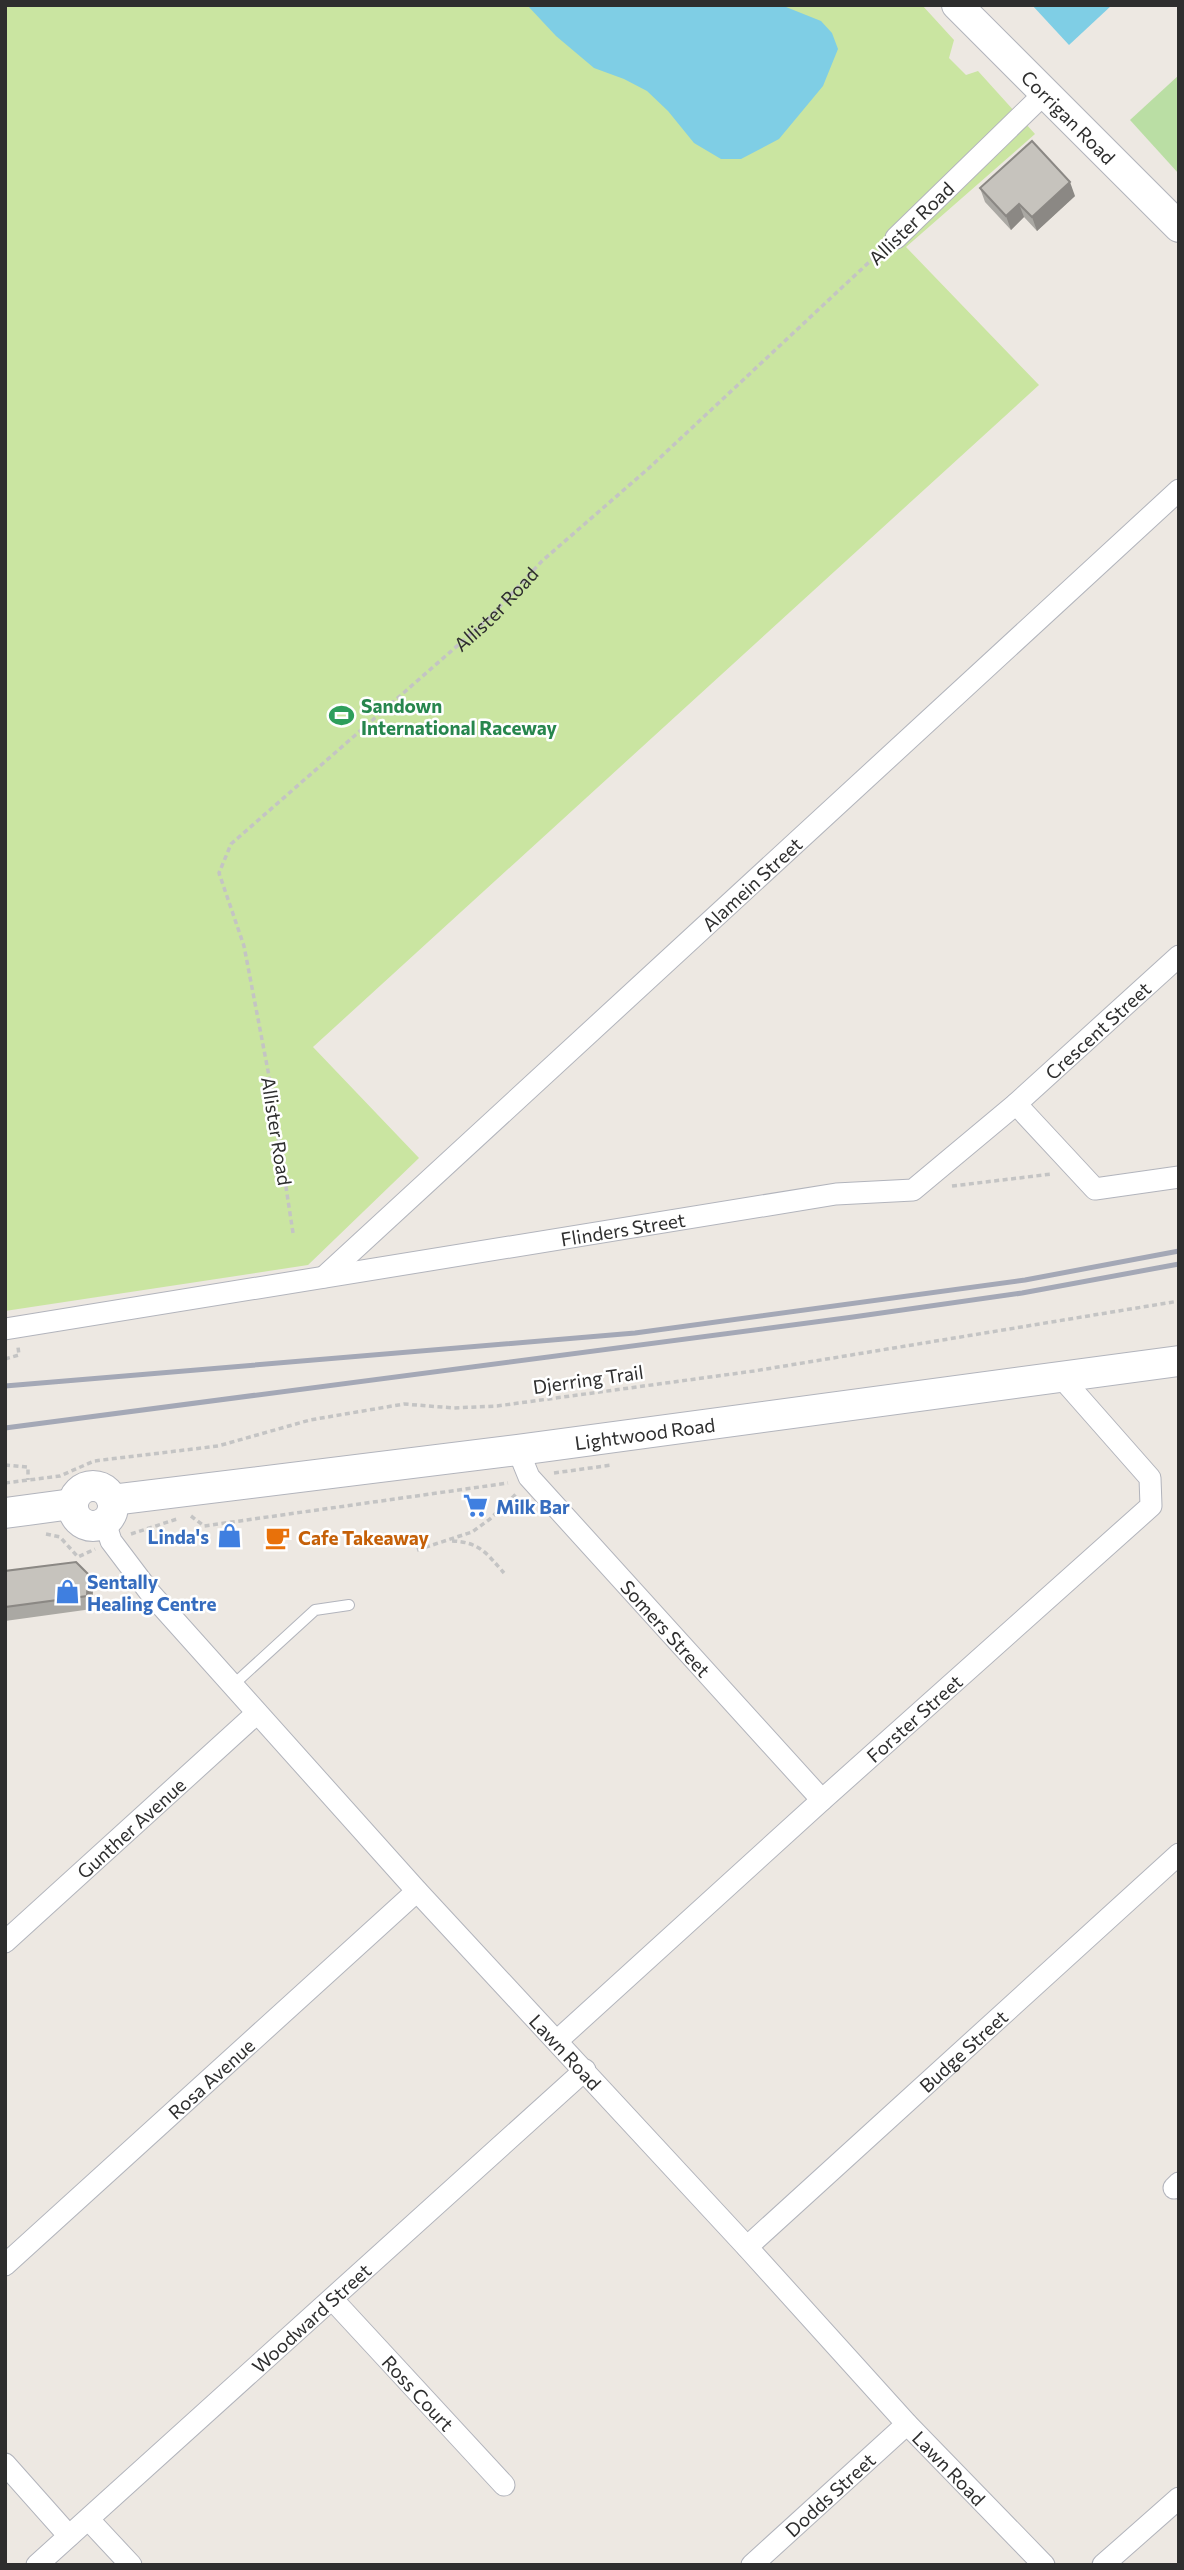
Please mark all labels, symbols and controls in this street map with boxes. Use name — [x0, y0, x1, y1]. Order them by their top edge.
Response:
street label: Corrigan Road — [1017, 65, 1121, 169]
street label: Allister Road — [864, 177, 958, 269]
street label: Allister Road — [449, 562, 542, 655]
place label: Sandown International Raceway — [361, 694, 558, 739]
sports icon: Sandown International Raceway — [327, 702, 355, 730]
street label: Alamein Street — [697, 832, 806, 935]
street label: Crescent Street — [1040, 976, 1155, 1084]
street label: Allister Road — [257, 1075, 297, 1187]
street label: Flinders Street — [559, 1207, 687, 1250]
street label: Djerring Trail — [531, 1360, 645, 1398]
street label: Lightwood Road — [573, 1412, 716, 1454]
supermarket icon: Milk Bar — [462, 1492, 490, 1520]
place label: Milk Bar — [496, 1495, 570, 1518]
shop icon: Linda's — [215, 1522, 243, 1550]
cafe icon: Cafe Takeaway — [264, 1523, 292, 1551]
place label: Linda's — [147, 1525, 209, 1548]
place label: Cafe Takeaway — [298, 1526, 430, 1549]
place label: Sentally Healing Centre — [87, 1570, 216, 1615]
street label: Somers Street — [616, 1575, 716, 1681]
shop icon: Sentally Healing Centre — [53, 1578, 81, 1606]
street label: Forster Street — [861, 1669, 967, 1767]
street label: Gunther Avenue — [72, 1772, 190, 1883]
street label: Budge Street — [914, 2004, 1012, 2096]
street label: Lawn Road — [525, 2009, 607, 2094]
street label: Rosa Avenue — [163, 2033, 259, 2123]
street label: Woodward Street — [247, 2258, 375, 2377]
street label: Ross Court — [378, 2350, 459, 2435]
street label: Lawn Road — [908, 2426, 991, 2510]
street label: Dodds Street — [780, 2448, 879, 2541]

